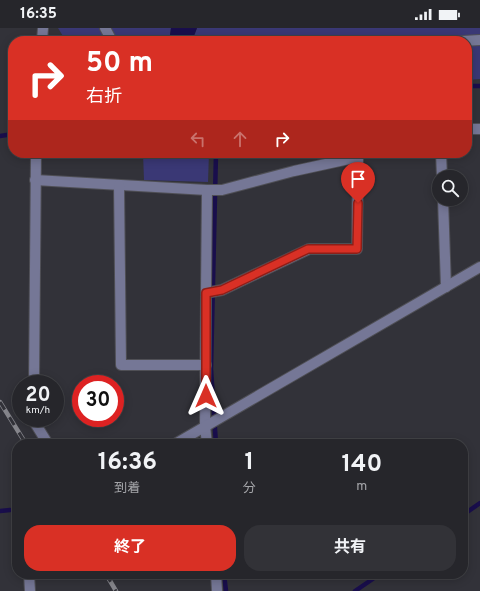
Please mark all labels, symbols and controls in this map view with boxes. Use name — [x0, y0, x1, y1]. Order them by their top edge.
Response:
text: 16:35 — [20, 5, 57, 24]
text: 50 m — [86, 46, 153, 82]
icon: right — [20, 52, 72, 104]
text: 右折 — [86, 86, 122, 109]
icon: left — [187, 128, 209, 150]
icon: ahead — [229, 128, 251, 150]
icon: right — [271, 128, 293, 150]
pin — [341, 162, 375, 203]
icon: arrive — [347, 168, 369, 190]
map controls — [432, 170, 468, 206]
button: search — [432, 170, 468, 206]
speed limit sign: 30 — [72, 375, 124, 427]
position arrow — [185, 375, 227, 417]
text: 20 — [25, 383, 51, 409]
text: km/h — [26, 404, 50, 417]
text: 16:36 — [98, 448, 157, 478]
text: 1 — [244, 448, 254, 478]
text: 140 — [341, 450, 382, 480]
text: m — [356, 479, 367, 495]
text: 到着 — [114, 481, 140, 497]
text: 分 — [243, 481, 256, 497]
button: 終了 — [24, 525, 236, 571]
button: 共有 — [244, 525, 456, 571]

